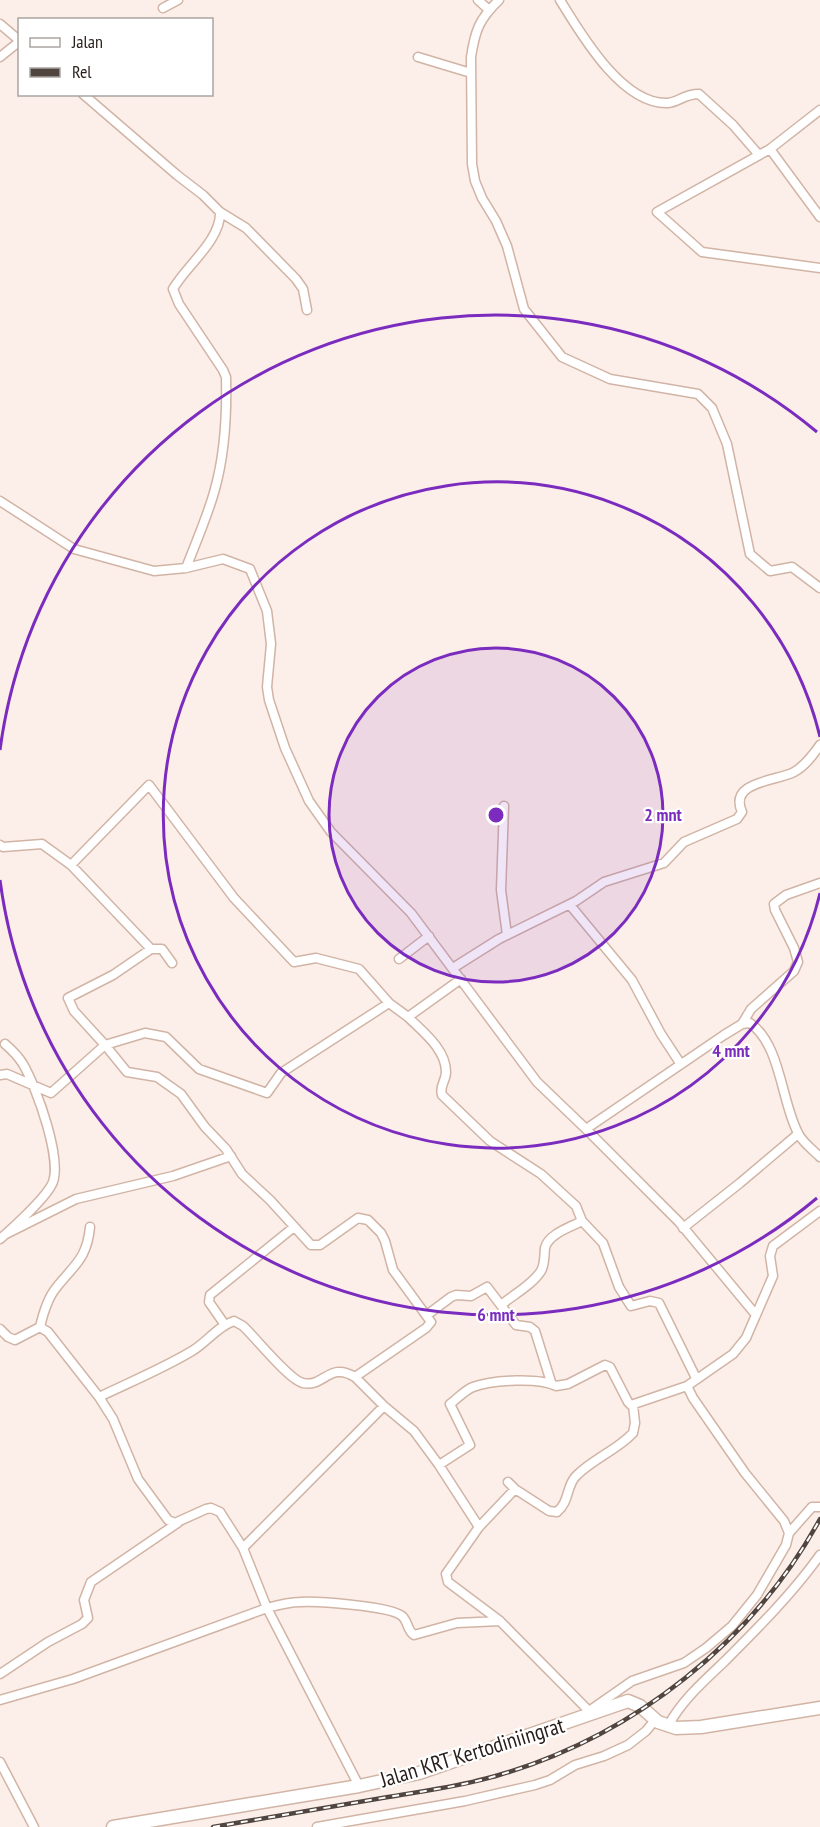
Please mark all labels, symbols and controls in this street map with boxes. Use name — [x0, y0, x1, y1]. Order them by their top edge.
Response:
legend — [18, 18, 213, 96]
text: Jalan — [71, 30, 103, 53]
text: Rel — [72, 60, 92, 83]
text: 2 mnt — [644, 803, 683, 826]
centre of rings — [486, 805, 506, 825]
text: 4 mnt — [712, 1039, 751, 1062]
text: 6 mnt — [477, 1303, 516, 1326]
street label: Jalan KRT Kertodiniingrat — [376, 1711, 567, 1794]

